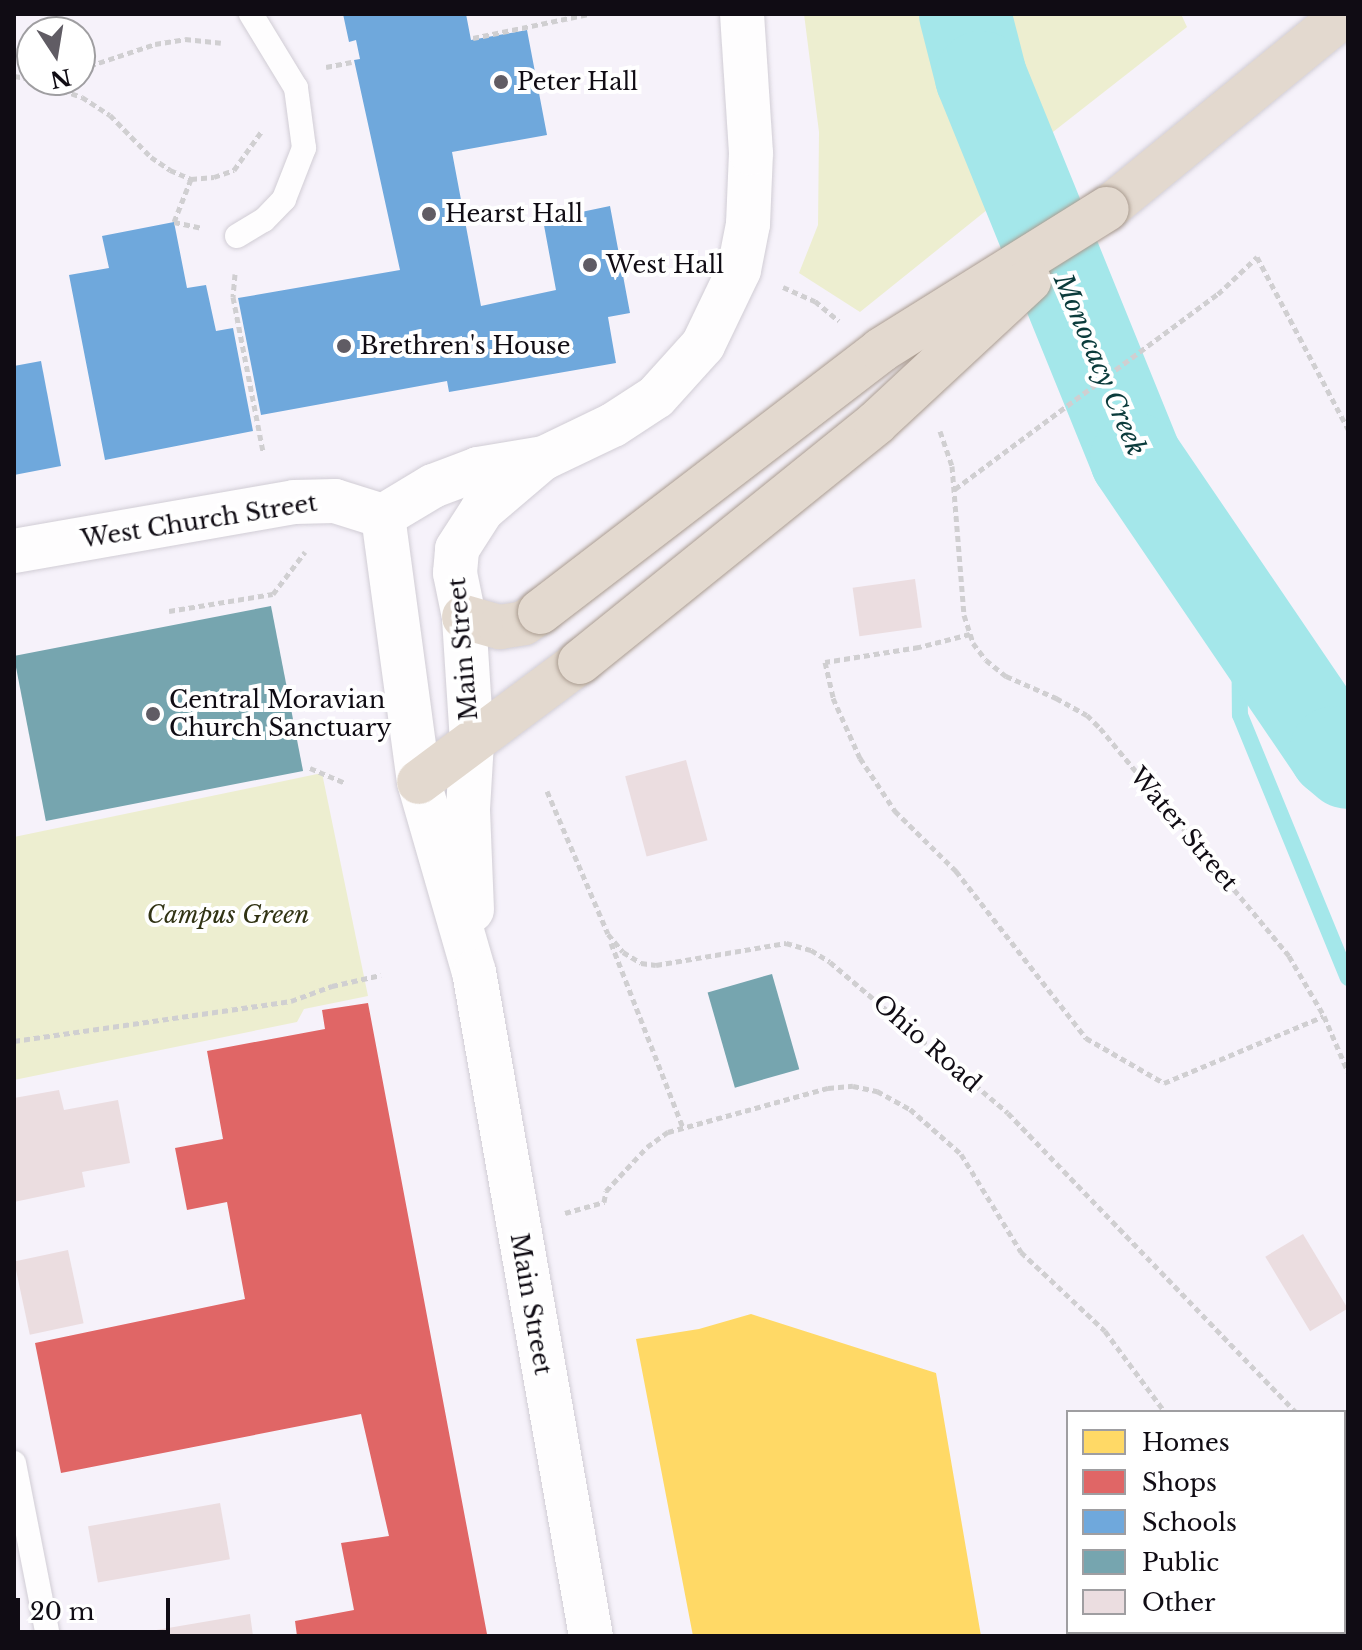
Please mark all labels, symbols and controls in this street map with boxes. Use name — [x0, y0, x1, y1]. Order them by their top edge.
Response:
north arrow — [16, 16, 96, 96]
text: N — [48, 63, 74, 93]
place label: Peter Hall — [517, 68, 639, 96]
marker: Peter Hall — [492, 73, 510, 91]
place label: Hearst Hall — [445, 200, 583, 228]
marker: Hearst Hall — [420, 205, 438, 223]
place label: West Hall — [606, 251, 724, 279]
marker: West Hall — [581, 256, 599, 274]
water label: Monocacy Creek — [1047, 269, 1151, 461]
place label: Brethren's House — [360, 332, 571, 360]
marker: Brethren's House — [335, 337, 353, 355]
street label: West Church Street — [79, 488, 319, 554]
street label: Main Street — [442, 576, 484, 722]
place label: Central Moravian Church Sanctuary — [169, 686, 392, 742]
marker: Central Moravian Church Sanctuary — [144, 705, 162, 723]
street label: Water Street — [1124, 761, 1244, 897]
park label: Campus Green — [147, 901, 309, 929]
street label: Ohio Road — [867, 988, 987, 1098]
street label: Main Street — [504, 1231, 558, 1377]
legend — [1066, 1410, 1346, 1634]
text: Homes — [1142, 1428, 1230, 1457]
text: Shops — [1142, 1468, 1217, 1497]
text: Schools — [1142, 1508, 1237, 1537]
text: Public — [1142, 1548, 1219, 1577]
scale bar — [20, 1582, 174, 1632]
text: Other — [1142, 1588, 1216, 1617]
text: 20 m — [30, 1597, 95, 1626]

